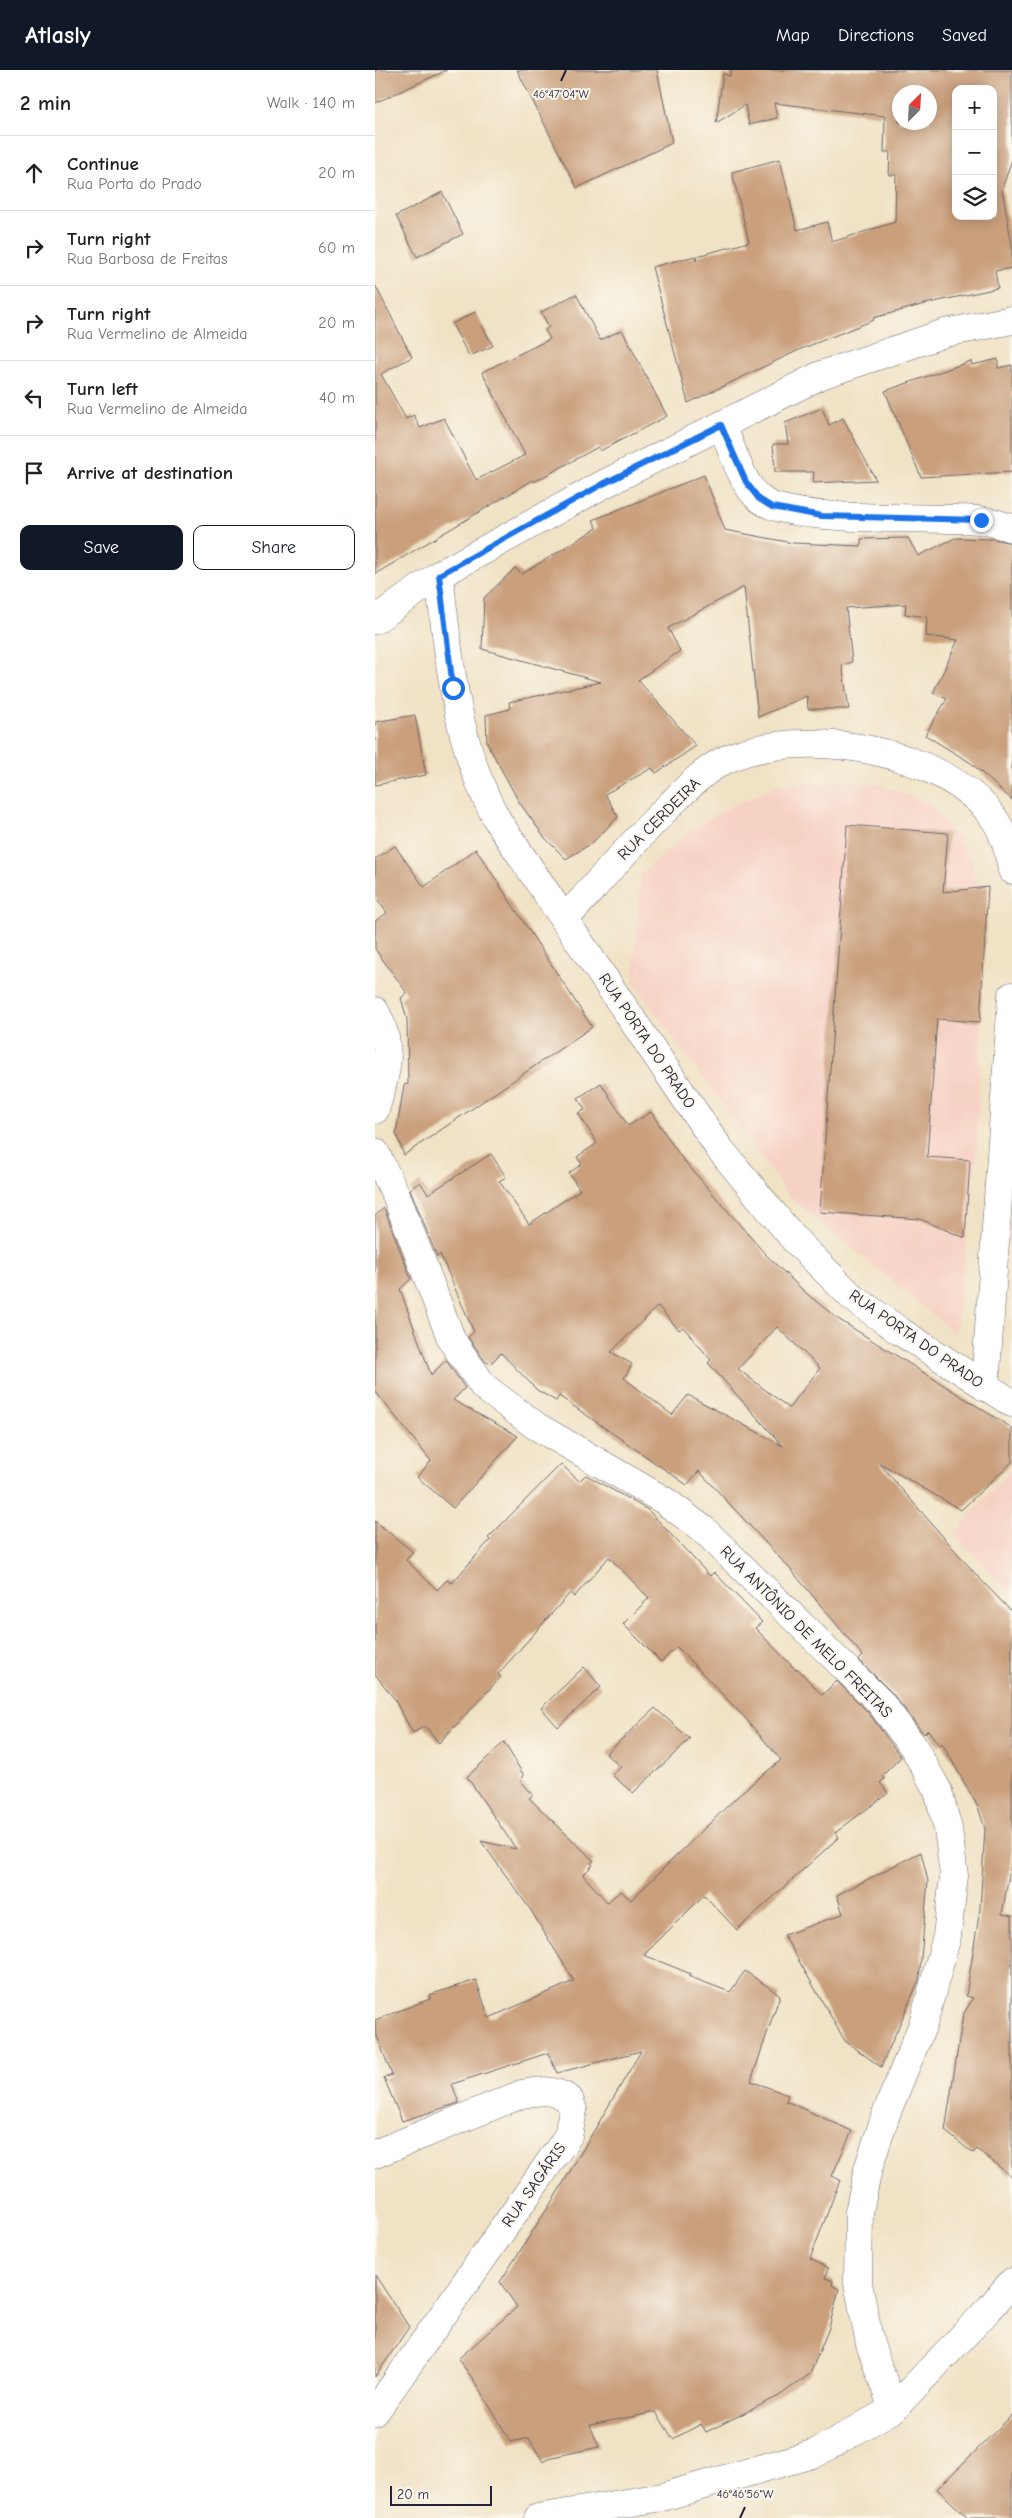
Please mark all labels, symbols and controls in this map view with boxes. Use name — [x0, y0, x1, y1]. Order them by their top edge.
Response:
text: Atlasly — [25, 21, 91, 49]
text: Map — [776, 25, 810, 46]
text: Directions — [838, 25, 914, 46]
text: Saved — [942, 25, 987, 46]
north arrow — [892, 85, 937, 130]
map controls — [952, 85, 997, 220]
button: + — [952, 85, 997, 130]
text: 46°47'04"W — [533, 87, 590, 101]
text: 2 min — [20, 91, 71, 115]
text: Walk · 140 m — [267, 94, 355, 112]
button: − — [952, 130, 997, 175]
text: Continue — [67, 153, 139, 175]
icon: ahead — [20, 159, 48, 187]
text: 20 m — [318, 164, 355, 182]
text: Rua Porta do Prado — [67, 175, 202, 193]
button: layers — [952, 175, 997, 220]
text: Turn right — [67, 228, 151, 250]
icon: right — [20, 234, 48, 262]
text: 60 m — [318, 239, 355, 257]
text: Rua Barbosa de Freitas — [67, 250, 228, 268]
text: Turn right — [67, 303, 151, 325]
icon: right — [20, 309, 48, 337]
text: 20 m — [318, 314, 355, 332]
text: Rua Vermelino de Almeida — [67, 325, 248, 343]
text: Turn left — [67, 378, 138, 400]
icon: left — [20, 384, 48, 412]
text: 40 m — [319, 389, 355, 407]
text: Rua Vermelino de Almeida — [67, 400, 248, 418]
icon: arrive — [20, 459, 48, 487]
text: Arrive at destination — [67, 462, 233, 484]
route end — [970, 509, 993, 532]
button: Save — [20, 525, 183, 570]
button: Share — [193, 525, 355, 570]
route start — [442, 677, 465, 700]
street label: RUA CERDEIRA — [614, 774, 704, 864]
street label: RUA PORTA DO PRADO — [595, 970, 699, 1112]
street label: RUA PORTA DO PRADO — [846, 1286, 986, 1392]
street label: RUA ANTÔNIO DE MELO FREITAS — [716, 1542, 896, 1722]
street label: RUA SAGÁRIS — [498, 2139, 570, 2230]
scale bar — [390, 2483, 493, 2506]
text: 20 m — [397, 2486, 429, 2503]
text: 46°46'56"W — [717, 2487, 774, 2501]

